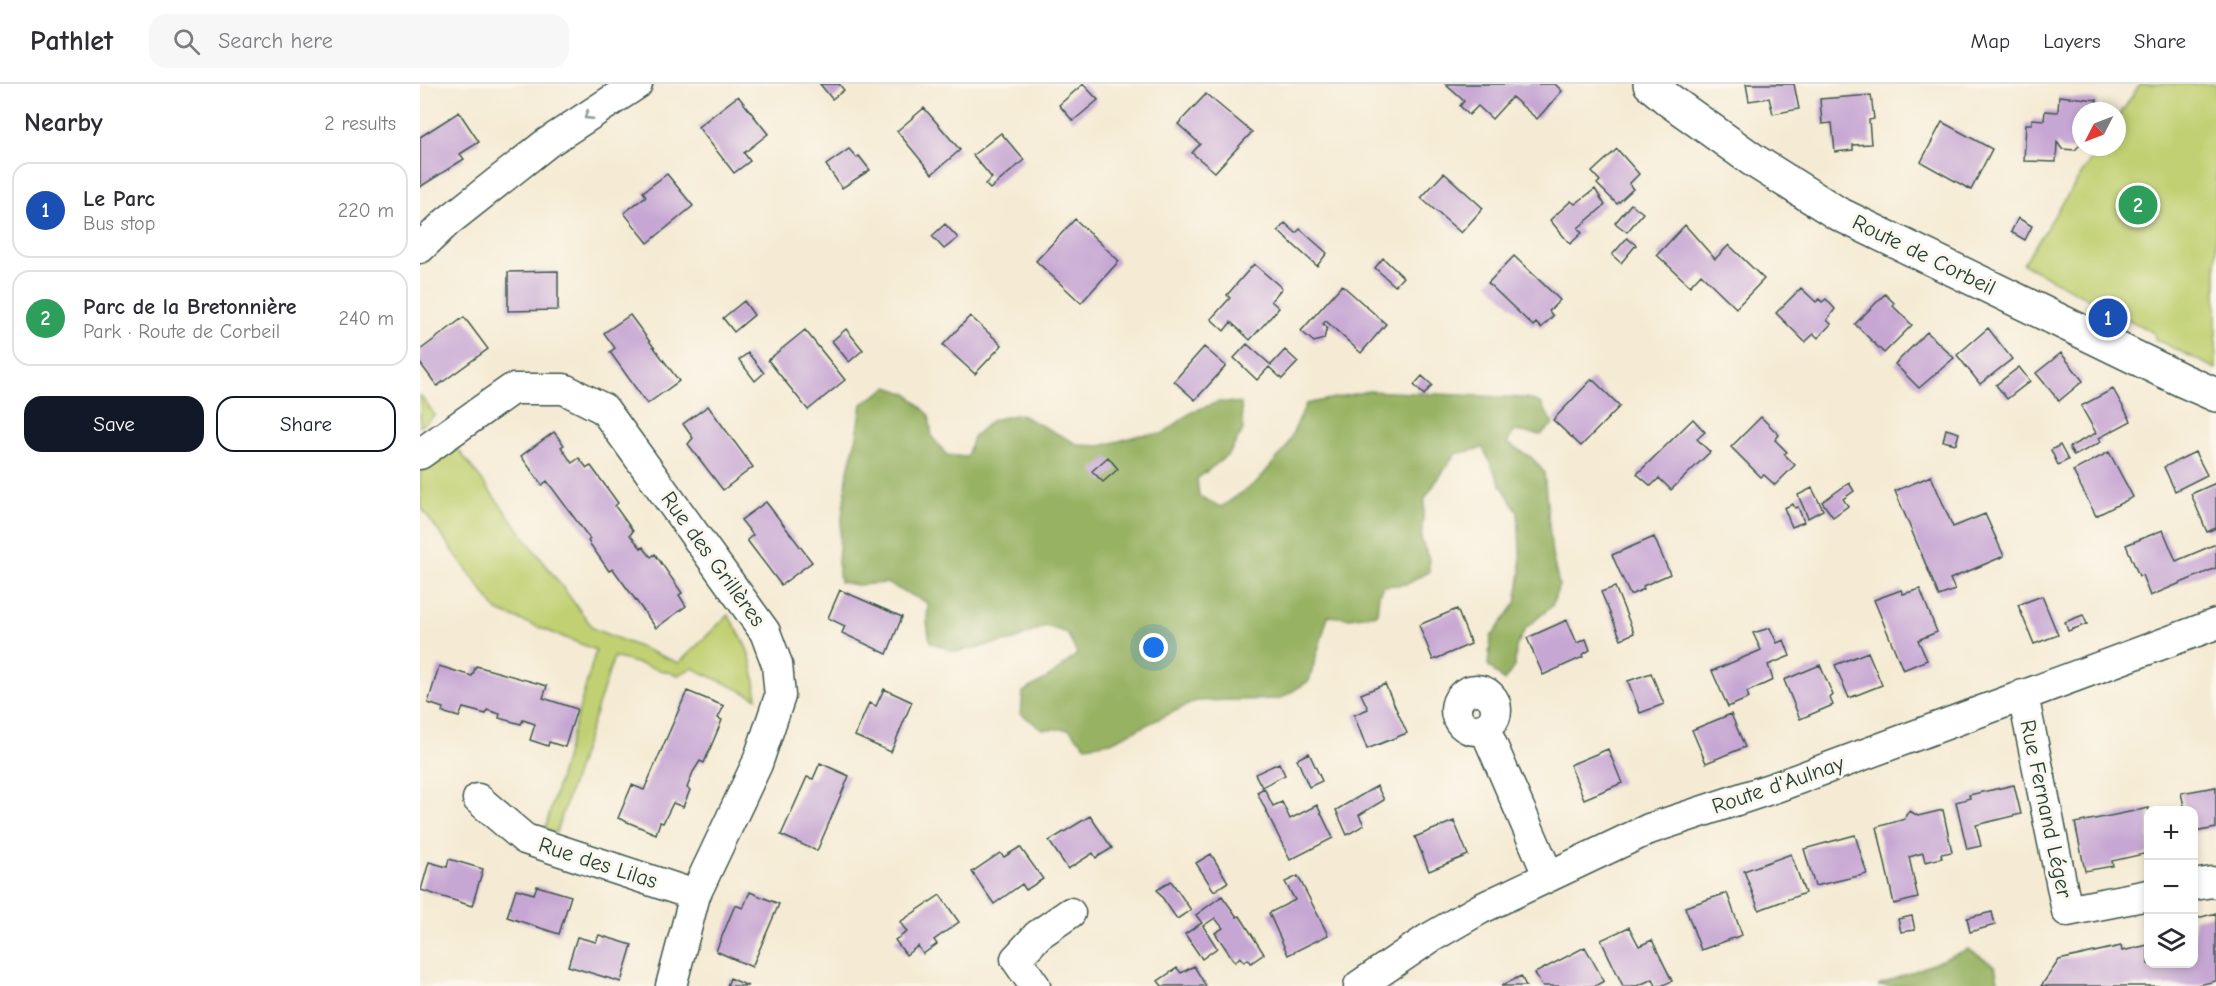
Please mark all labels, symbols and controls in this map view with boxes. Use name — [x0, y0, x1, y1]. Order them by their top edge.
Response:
search box — [149, 14, 569, 68]
text: Pathlet — [30, 25, 113, 57]
icon: search — [170, 25, 203, 58]
text: Search here — [218, 28, 333, 54]
text: Map — [1971, 29, 2010, 53]
text: Layers — [2043, 29, 2101, 53]
text: Share — [2134, 29, 2186, 53]
north arrow — [2072, 102, 2126, 156]
text: Nearby — [24, 108, 103, 138]
one-way arrow — [583, 109, 594, 120]
text: 2 results — [324, 112, 396, 135]
pin: 2 — [2118, 182, 2158, 228]
text: Le Parc — [83, 186, 155, 212]
text: 1 — [42, 199, 49, 222]
text: 220 m — [338, 199, 394, 222]
street label: Route de Corbeil — [1848, 209, 2000, 301]
text: Bus stop — [83, 212, 155, 235]
text: Parc de la Bretonnière — [83, 294, 297, 320]
pin: 1 — [2088, 296, 2128, 340]
text: 2 — [41, 307, 50, 330]
text: 240 m — [339, 307, 394, 330]
text: Park · Route de Corbeil — [83, 320, 280, 343]
button: Save — [24, 396, 204, 452]
button: Share — [216, 396, 396, 452]
street label: Rue des Grillères — [655, 486, 771, 632]
your location — [1139, 633, 1168, 662]
street label: Rue Fernand Léger — [2014, 717, 2078, 901]
street label: Route d'Aulnay — [1709, 750, 1848, 820]
map controls — [2144, 806, 2198, 968]
button: + — [2144, 806, 2198, 860]
street label: Rue des Lilas — [535, 832, 661, 894]
button: − — [2144, 860, 2198, 914]
button: layers — [2144, 914, 2198, 968]

